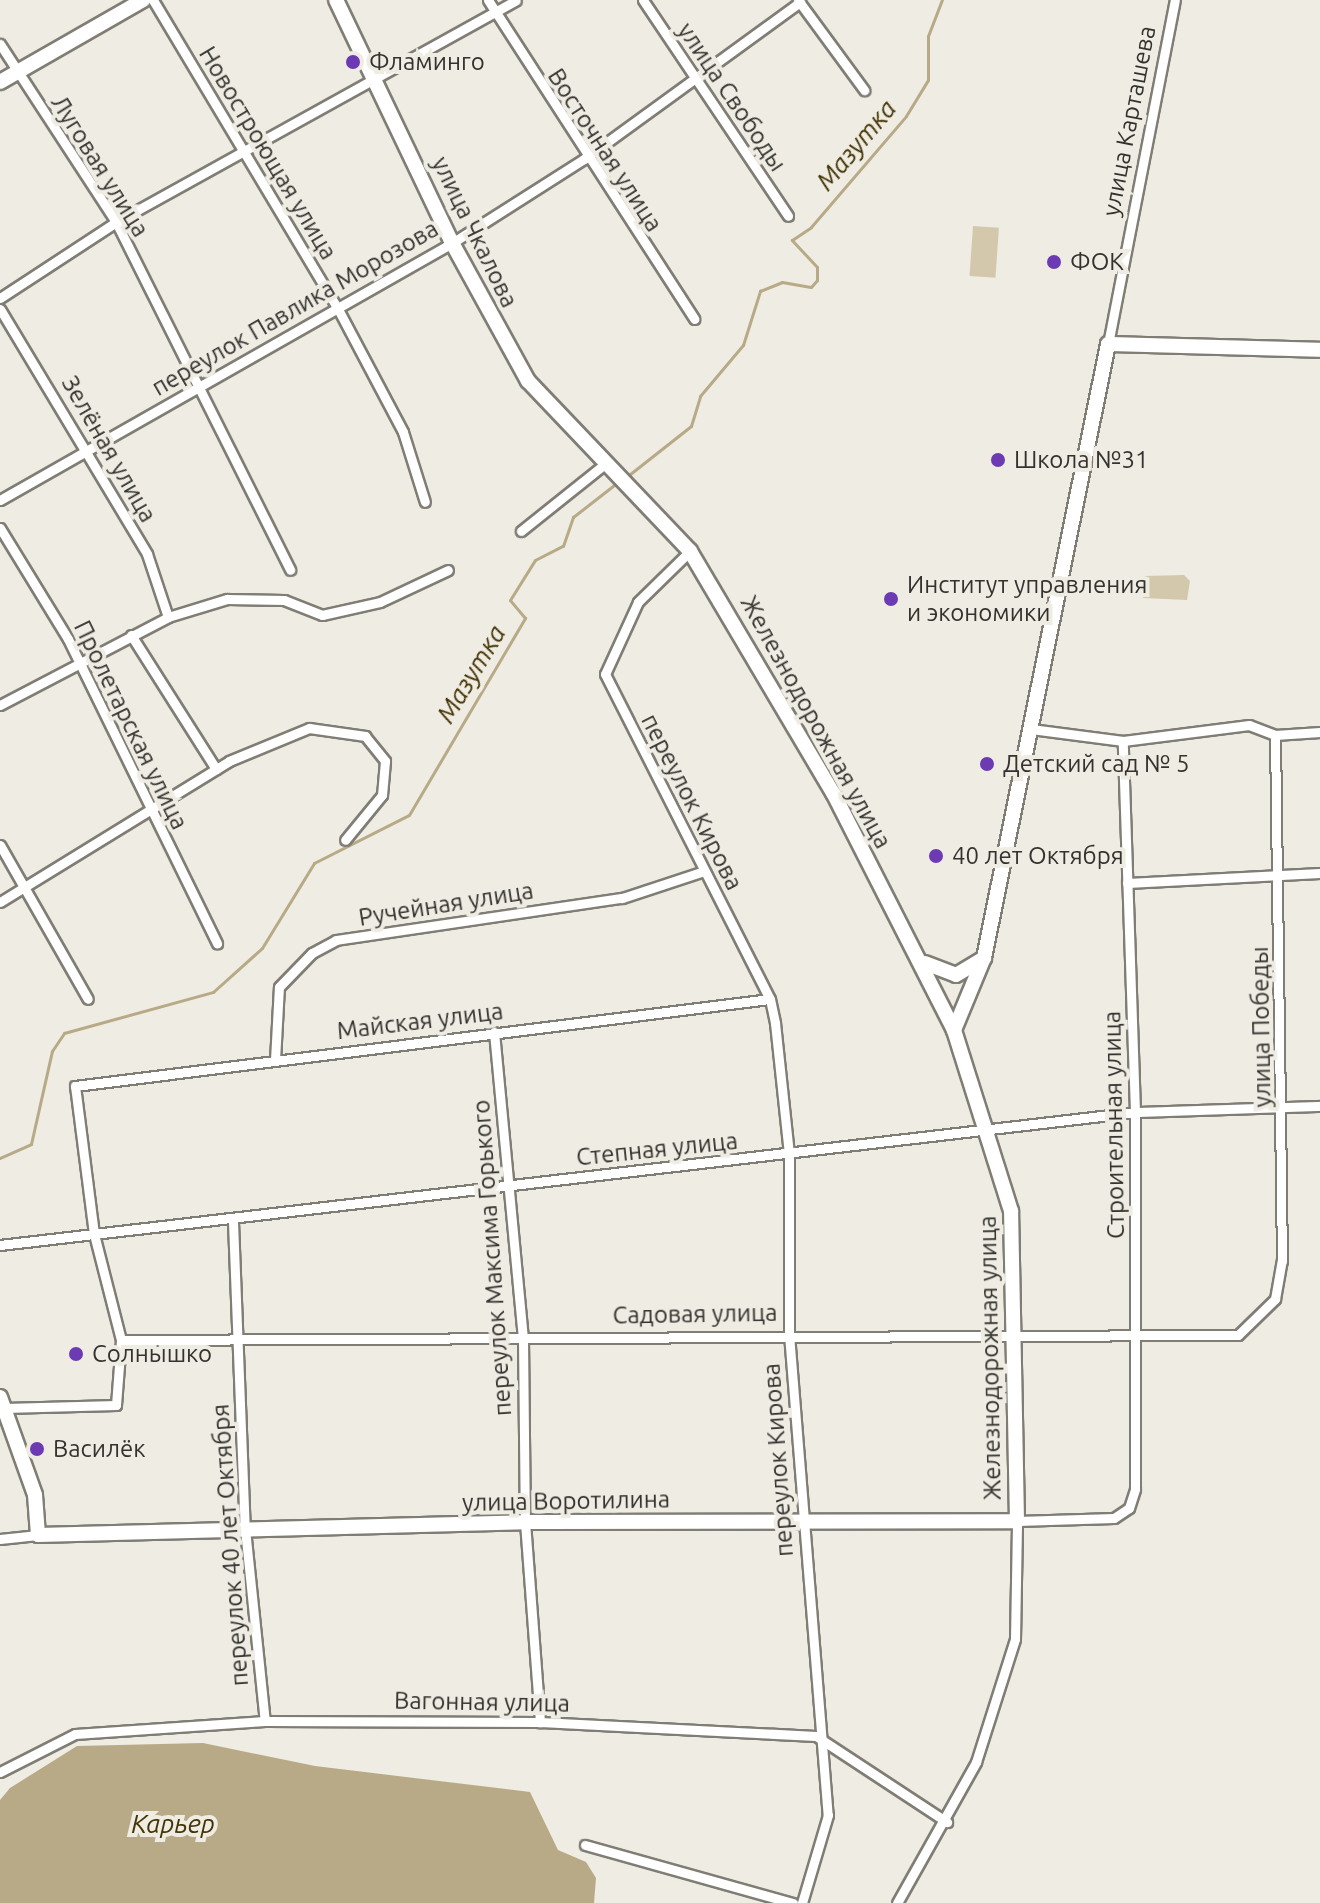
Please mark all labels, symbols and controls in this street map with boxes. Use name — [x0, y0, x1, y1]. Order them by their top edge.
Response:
street label: улица Свободы — [672, 17, 792, 177]
street label: улица Карташева — [1096, 23, 1162, 219]
street label: Новостроющая улица — [193, 41, 343, 265]
place label: Фламинго — [369, 48, 485, 76]
marker: Фламинго — [344, 53, 362, 71]
street label: Восточная улица — [542, 63, 668, 237]
street label: Луговая улица — [45, 90, 155, 242]
water label: Мазутка — [809, 94, 903, 196]
street label: улица Чкалова — [426, 152, 524, 312]
street label: переулок Павлика Морозова — [147, 214, 443, 402]
place label: ФОК — [1070, 248, 1124, 276]
marker: ФОК — [1045, 253, 1063, 271]
street label: Зелёная улица — [55, 371, 163, 527]
place label: Школа №31 — [1014, 446, 1149, 474]
marker: Школа №31 — [989, 451, 1007, 469]
place label: Институт управления и экономики — [907, 571, 1147, 627]
marker: Институт управления и экономики — [882, 590, 900, 608]
street label: Железнодорожная улица — [734, 591, 898, 853]
street label: Пролетарская улица — [68, 616, 194, 834]
water label: Мазутка — [430, 620, 512, 728]
street label: переулок Кирова — [635, 709, 749, 895]
place label: Детский сад № 5 — [1003, 750, 1190, 778]
marker: Детский сад № 5 — [978, 755, 996, 773]
place label: 40 лет Октября — [952, 842, 1124, 870]
marker: 40 лет Октября — [927, 847, 945, 865]
street label: Ручейная улица — [357, 876, 535, 932]
street label: улица Победы — [1245, 946, 1277, 1108]
street label: Майская улица — [335, 997, 505, 1045]
street label: Строительная улица — [1098, 1011, 1130, 1239]
street label: переулок Максима Горького — [467, 1099, 517, 1417]
street label: Степная улица — [575, 1126, 739, 1172]
street label: Железнодорожная улица — [973, 1215, 1007, 1501]
street label: Садовая улица — [612, 1298, 778, 1330]
place label: Солнышко — [92, 1340, 212, 1368]
marker: Солнышко — [67, 1345, 85, 1363]
street label: переулок Кирова — [757, 1362, 799, 1558]
street label: переулок 40 лет Октября — [206, 1403, 254, 1687]
place label: Василёк — [53, 1435, 146, 1463]
marker: Василёк — [28, 1440, 46, 1458]
street label: улица Воротилина — [462, 1485, 670, 1517]
street label: Вагонная улица — [394, 1686, 570, 1718]
water label: Карьер — [131, 1808, 215, 1840]

